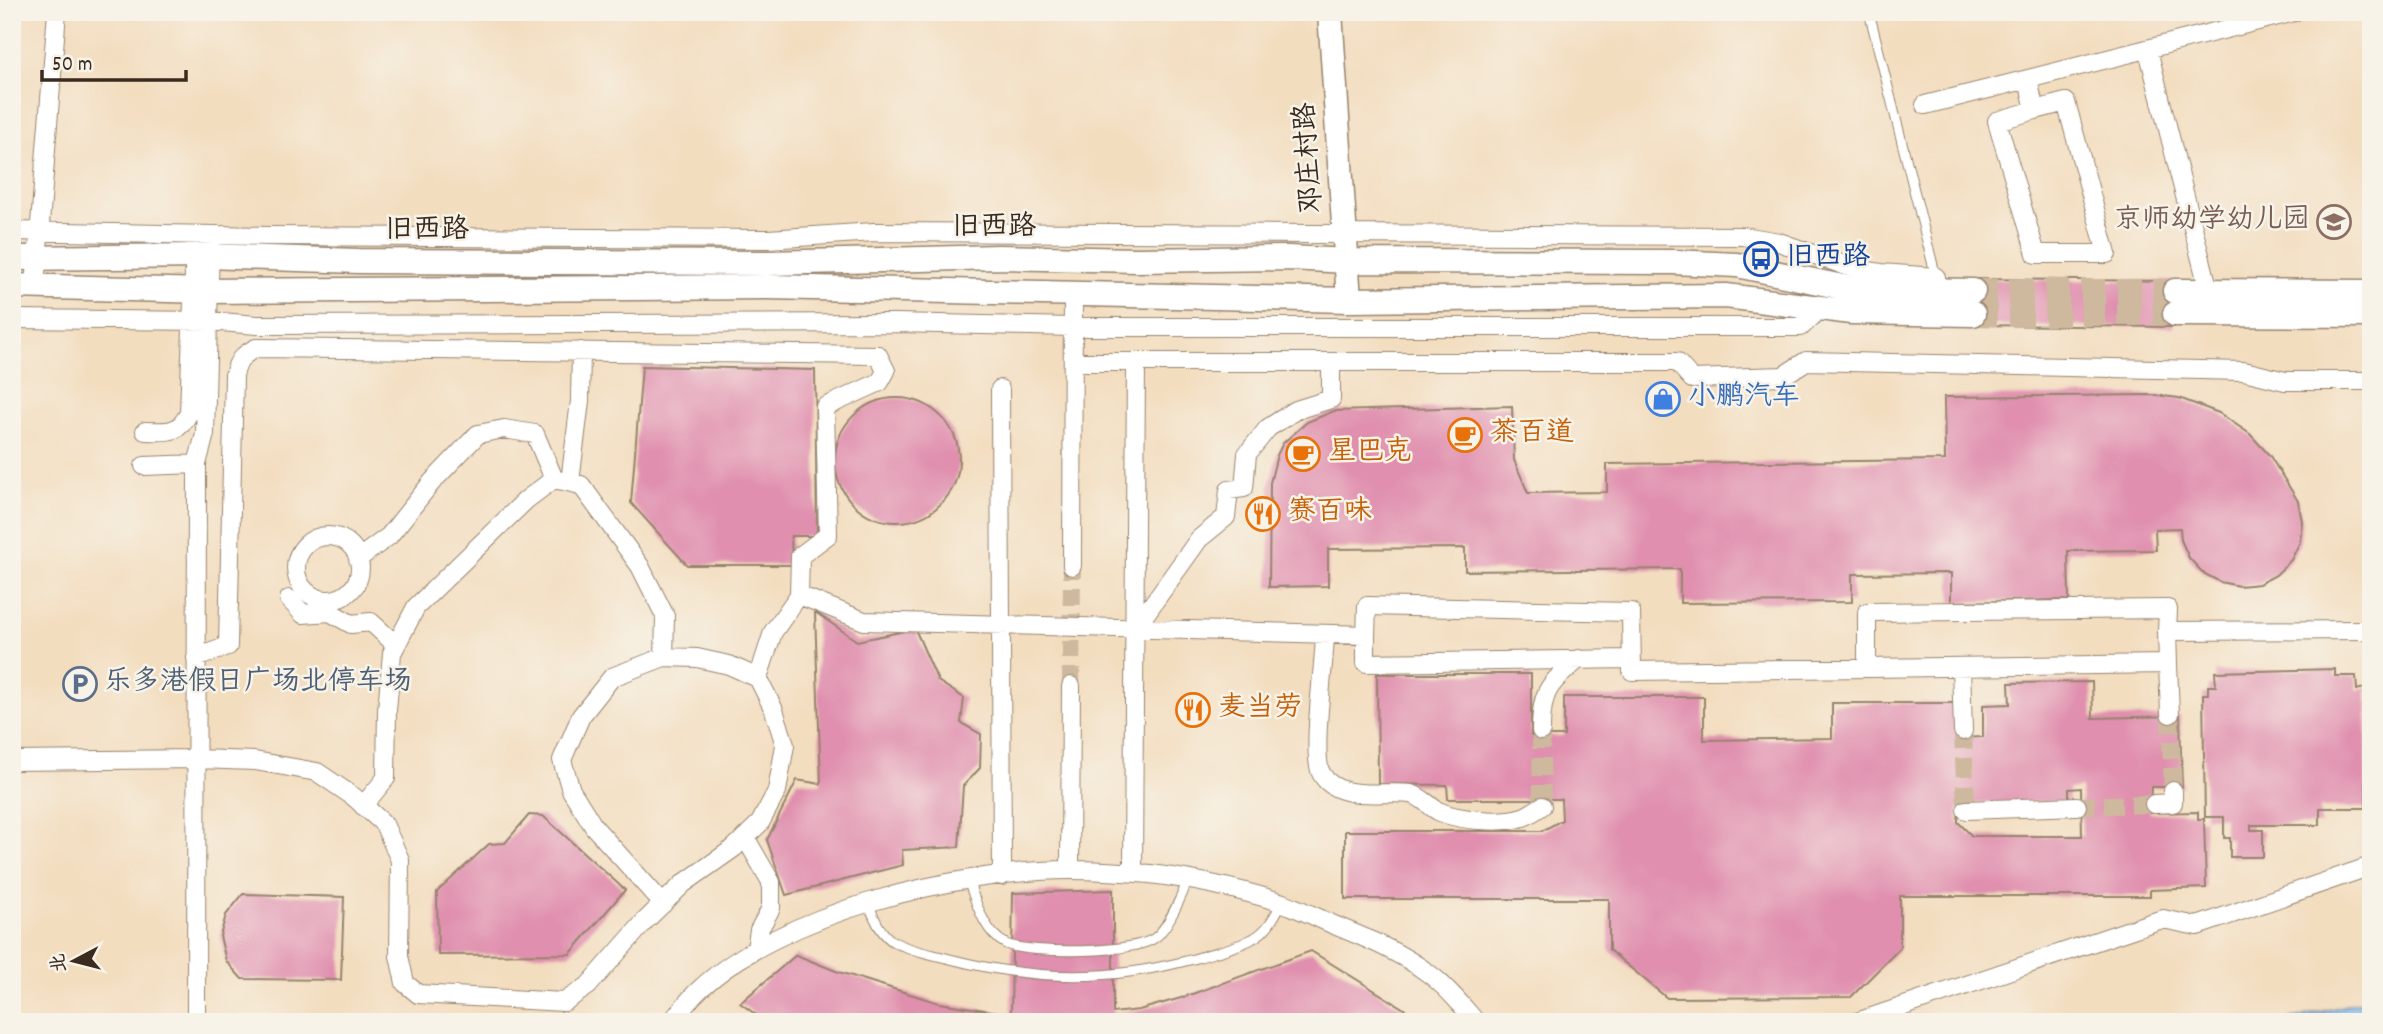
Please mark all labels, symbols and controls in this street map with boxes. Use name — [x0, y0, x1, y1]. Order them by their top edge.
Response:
scale bar — [42, 38, 186, 82]
text: 50 m — [52, 51, 92, 81]
street label: 邓庄村路 — [1287, 101, 1335, 215]
place label: 京师幼学幼儿园 — [2114, 202, 2310, 242]
school or university icon: 京师幼学幼儿园 — [2315, 203, 2353, 241]
street label: 旧西路 — [952, 209, 1036, 249]
street label: 旧西路 — [385, 212, 469, 252]
place label: 旧西路 — [1786, 239, 1870, 279]
bus stop icon: 旧西路 — [1742, 240, 1780, 278]
place label: 小鹏汽车 — [1688, 379, 1800, 419]
shop icon: 小鹏汽车 — [1644, 380, 1682, 418]
place label: 茶百道 — [1490, 415, 1574, 455]
cafe icon: 茶百道 — [1446, 416, 1484, 454]
place label: 星巴克 — [1328, 434, 1412, 474]
cafe icon: 星巴克 — [1284, 435, 1322, 473]
place label: 赛百味 — [1288, 494, 1372, 534]
restaurant icon: 赛百味 — [1244, 495, 1282, 533]
place label: 乐多港假日广场北停车场 — [104, 664, 412, 704]
parking icon: 乐多港假日广场北停车场 — [61, 665, 99, 703]
place label: 麦当劳 — [1218, 690, 1302, 730]
restaurant icon: 麦当劳 — [1174, 691, 1212, 729]
north arrow — [38, 926, 108, 996]
text: 北 — [46, 952, 75, 974]

